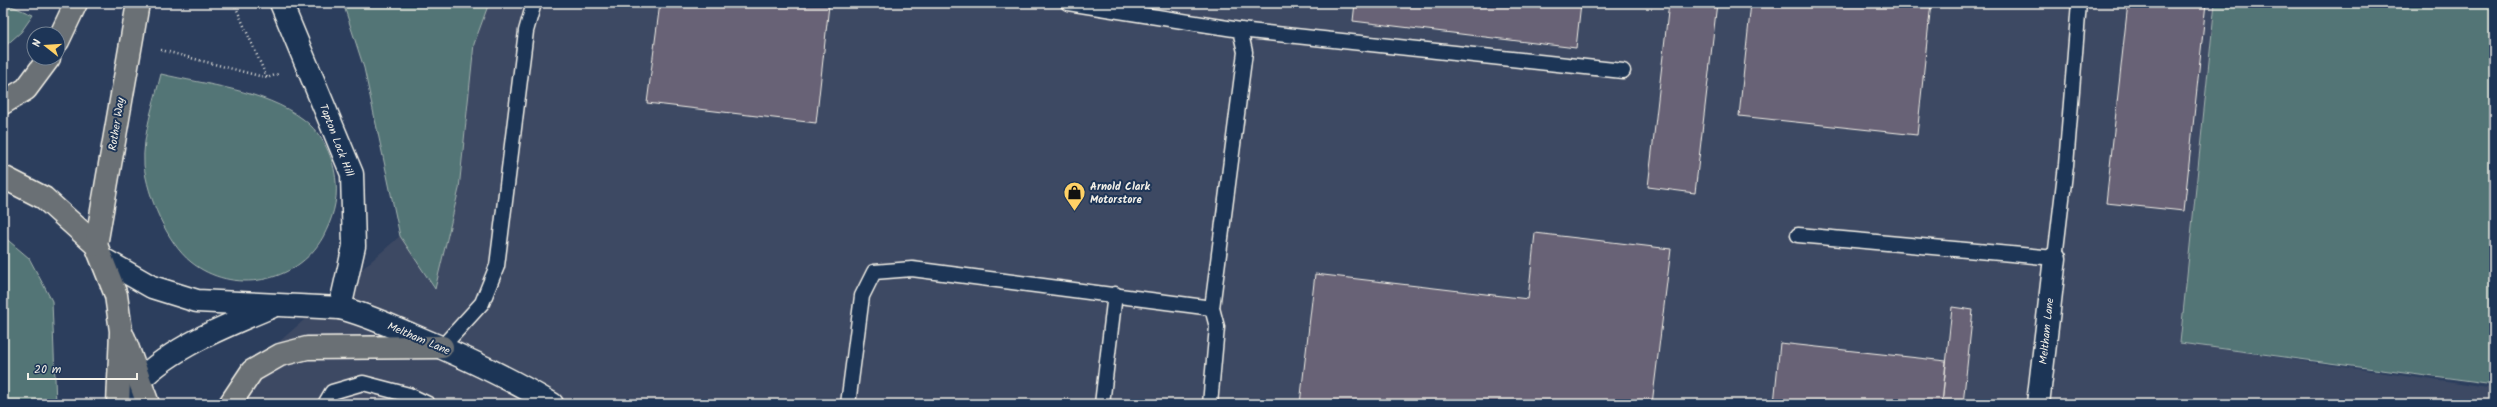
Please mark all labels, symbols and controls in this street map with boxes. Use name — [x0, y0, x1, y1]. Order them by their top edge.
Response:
north arrow — [26, 26, 66, 66]
text: N — [28, 37, 47, 49]
street label: Rother Way — [104, 96, 130, 152]
street label: Tapton Lock Hill — [314, 101, 358, 180]
place label: Arnold Clark Motorstore — [1090, 178, 1150, 209]
shop icon: Arnold Clark Motorstore — [1061, 179, 1087, 212]
street label: Meltham Lane — [2035, 297, 2059, 365]
street label: Meltham Lane — [384, 318, 453, 360]
scale bar — [28, 355, 137, 381]
text: 20 m — [34, 360, 62, 379]

